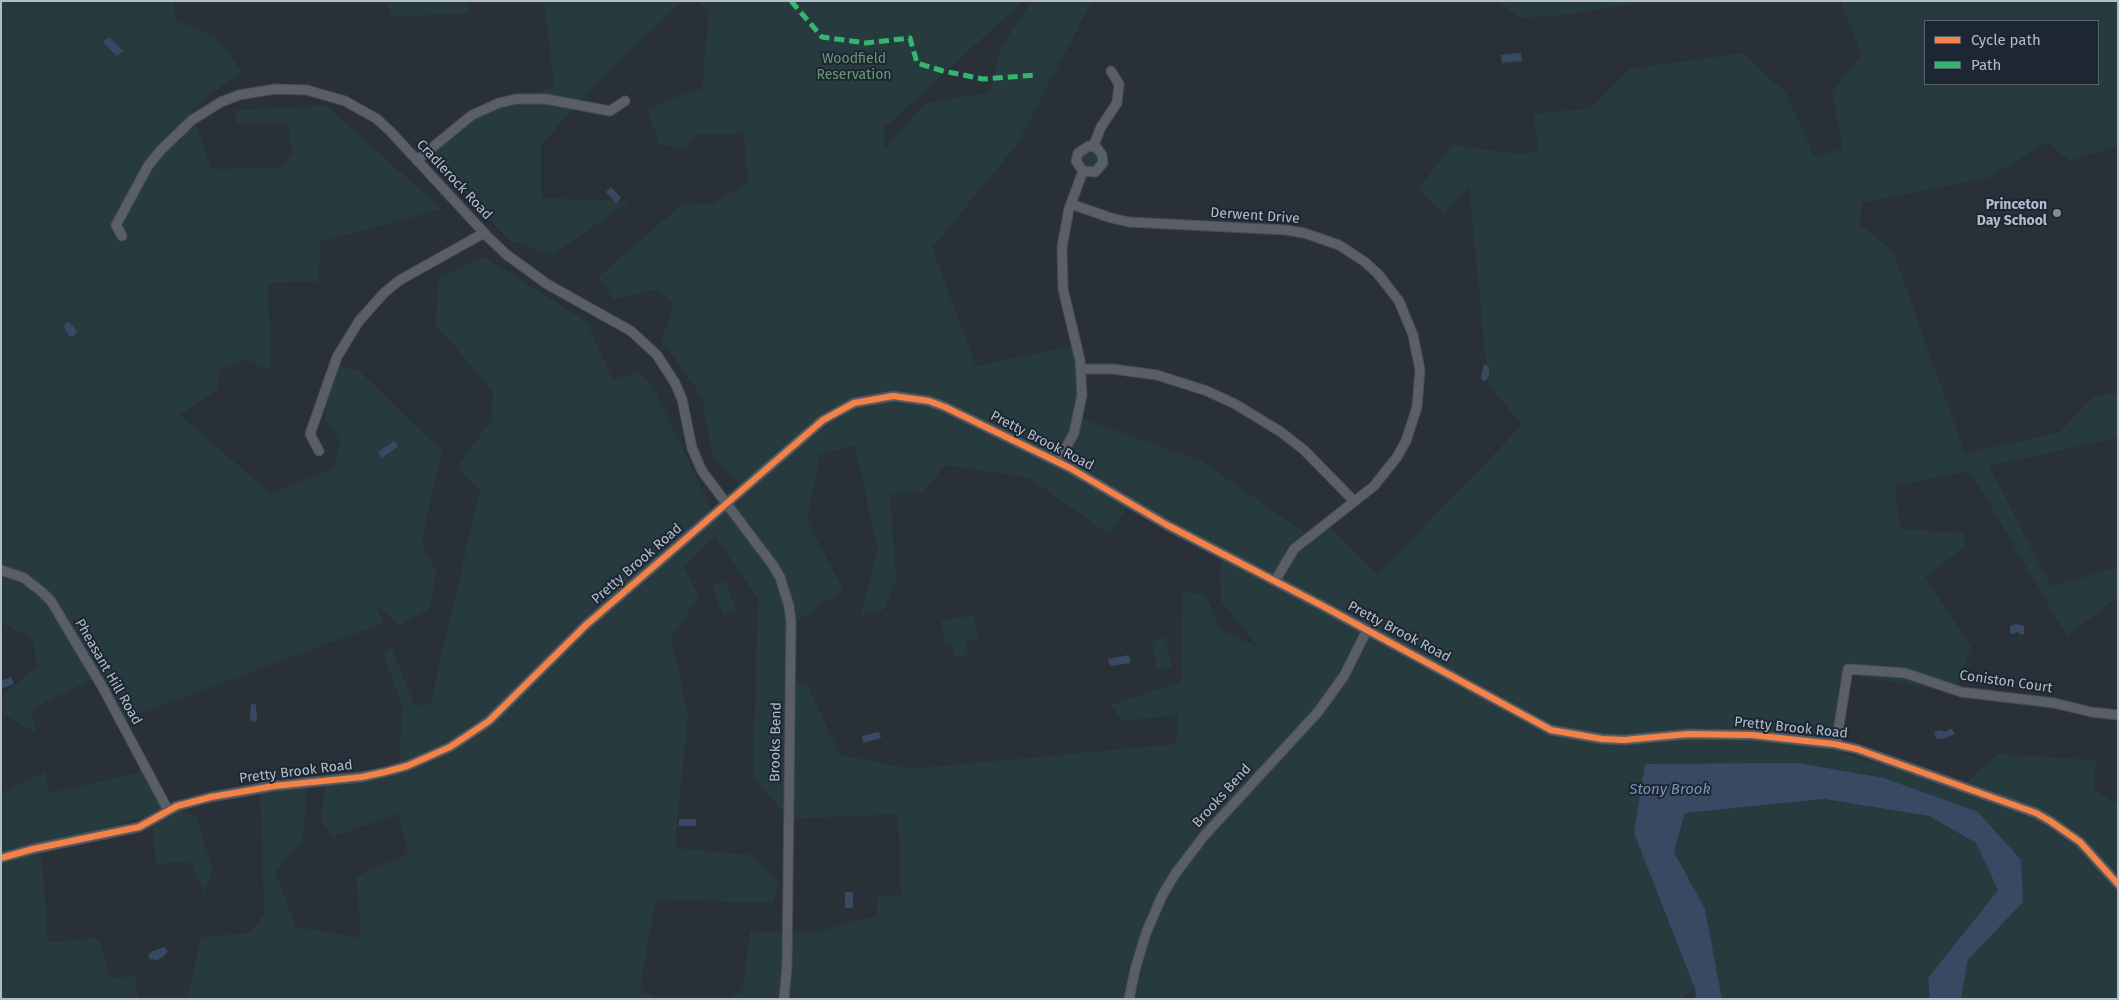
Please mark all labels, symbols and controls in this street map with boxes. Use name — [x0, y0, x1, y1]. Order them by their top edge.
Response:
legend — [1924, 20, 2099, 85]
text: Cycle path — [1971, 31, 2041, 49]
park label: Woodfield Reservation — [816, 51, 892, 84]
text: Path — [1971, 56, 2001, 74]
street label: Cradlerock Road — [413, 137, 495, 223]
place label: Princeton Day School — [1977, 197, 2047, 230]
street label: Derwent Drive — [1210, 204, 1300, 228]
marker: Princeton Day School — [2051, 207, 2063, 219]
street label: Pretty Brook Road — [987, 408, 1097, 474]
street label: Pretty Brook Road — [588, 520, 686, 608]
street label: Pretty Brook Road — [1345, 598, 1453, 666]
street label: Pheasant Hill Road — [71, 616, 145, 728]
street label: Coniston Court — [1958, 667, 2054, 697]
street label: Brooks Bend — [767, 702, 785, 782]
street label: Pretty Brook Road — [1733, 714, 1849, 742]
street label: Pretty Brook Road — [238, 757, 354, 787]
street label: Brooks Bend — [1189, 761, 1255, 831]
water label: Stony Brook — [1629, 781, 1711, 799]

